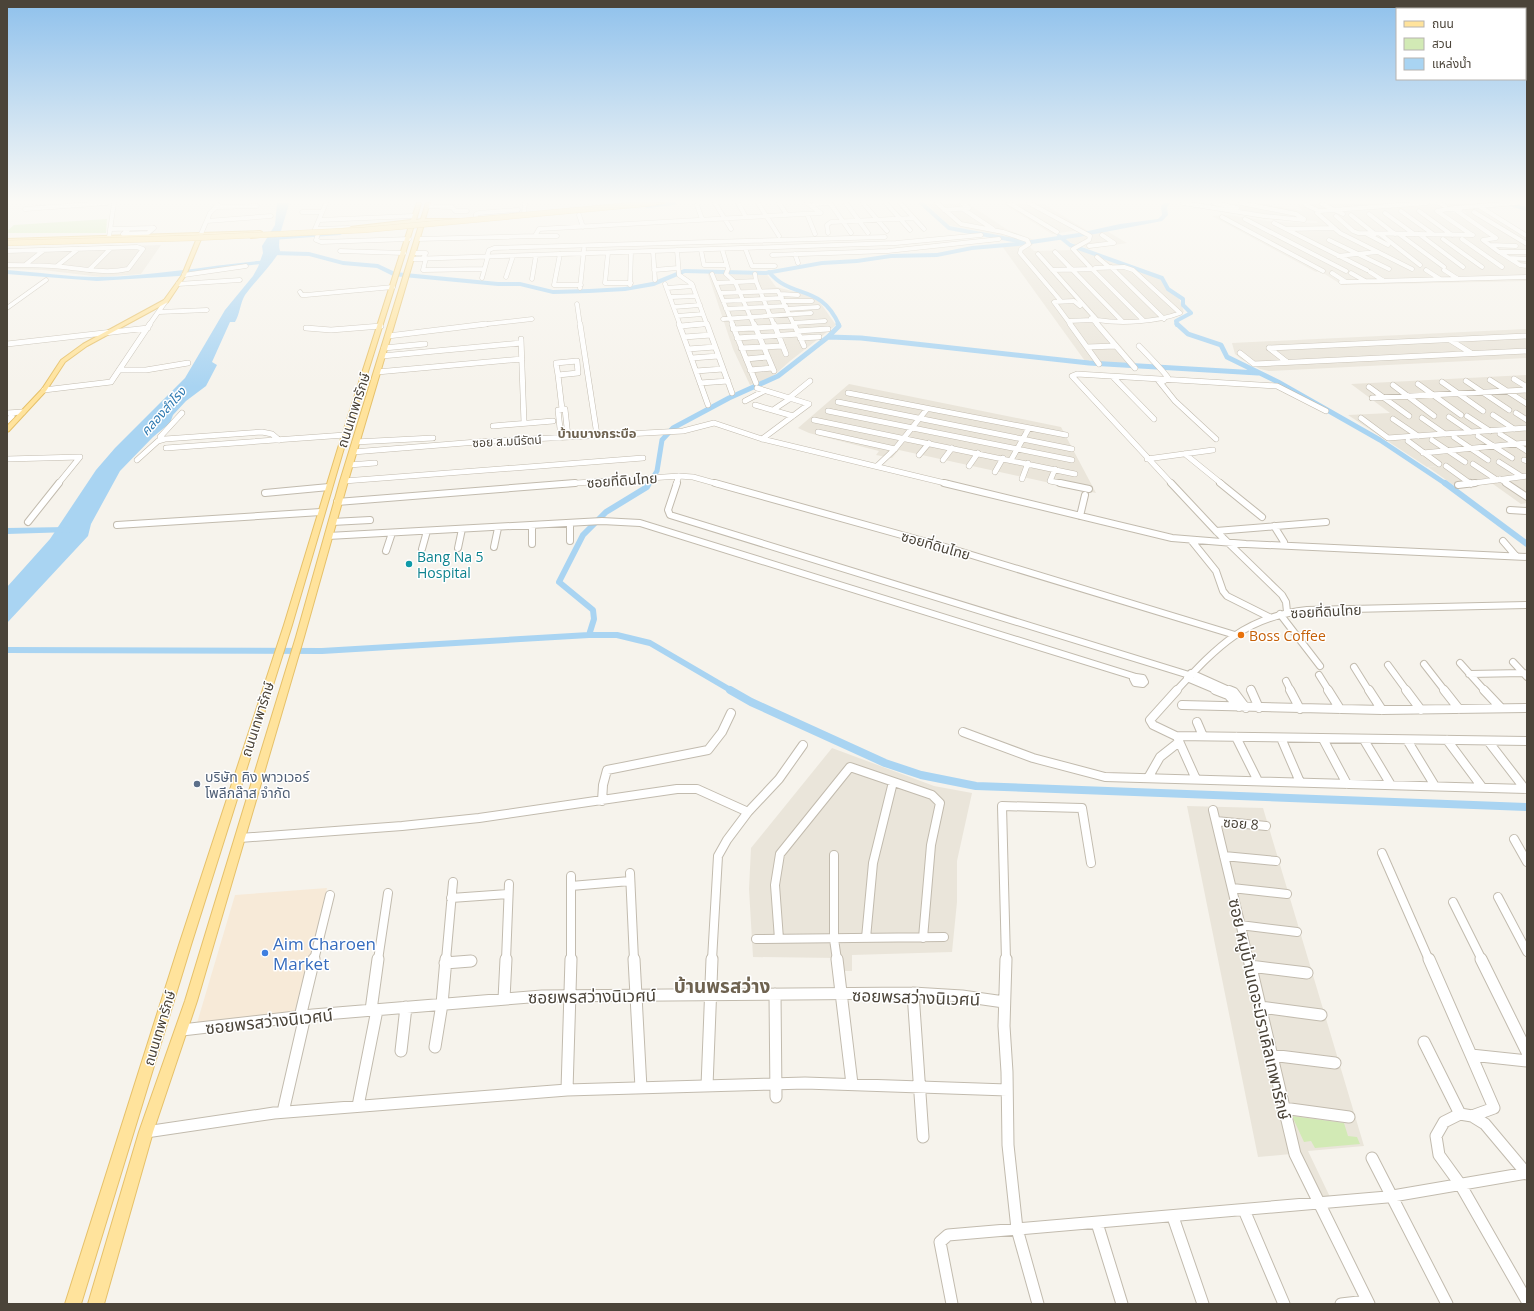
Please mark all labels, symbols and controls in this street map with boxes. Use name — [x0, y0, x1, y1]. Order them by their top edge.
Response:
legend — [1396, 8, 1526, 80]
text: ถนน — [1432, 15, 1454, 32]
text: สวน — [1432, 35, 1452, 52]
text: แหล่งน้ำ — [1432, 55, 1471, 72]
street label: ถนนเทพารักษ์ — [332, 370, 374, 450]
water label: คลองสำโรง — [136, 382, 190, 439]
district label: บ้านบางกระบือ — [557, 424, 637, 442]
street label: ซอย ส.มนีรัตน์ — [472, 431, 542, 451]
street label: ซอยที่ดินไทย — [586, 468, 658, 492]
street label: ซอยที่ดินไทย — [899, 526, 973, 564]
place label: Bang Na 5 Hospital — [417, 547, 484, 582]
marker: Bang Na 5 Hospital — [404, 559, 414, 569]
street label: ซอยที่ดินไทย — [1290, 600, 1362, 622]
place label: Boss Coffee — [1249, 626, 1326, 645]
marker: Boss Coffee — [1236, 630, 1246, 640]
street label: ถนนเทพารักษ์ — [236, 679, 278, 759]
place label: บริษัท คิง พาวเวอร์ โพลีกล๊าส จำกัด — [205, 767, 310, 802]
marker: บริษัท คิง พาวเวอร์ โพลีกล๊าส จำกัด — [192, 779, 202, 789]
street label: ซอย 8 — [1222, 812, 1260, 834]
street label: ซอย หมู่บ้านเดอะมิราเคิลเทพารักษ์ — [1222, 896, 1297, 1122]
place label: Aim Charoen Market — [273, 932, 376, 975]
marker: Aim Charoen Market — [260, 948, 270, 958]
district label: บ้านพรสว่าง — [674, 973, 770, 999]
street label: ซอยพรสว่างนิเวศน์ — [528, 983, 656, 1009]
street label: ซอยพรสว่างนิเวศน์ — [852, 983, 980, 1011]
street label: ถนนเทพารักษ์ — [139, 988, 179, 1068]
street label: ซอยพรสว่างนิเวศน์ — [204, 1003, 334, 1039]

